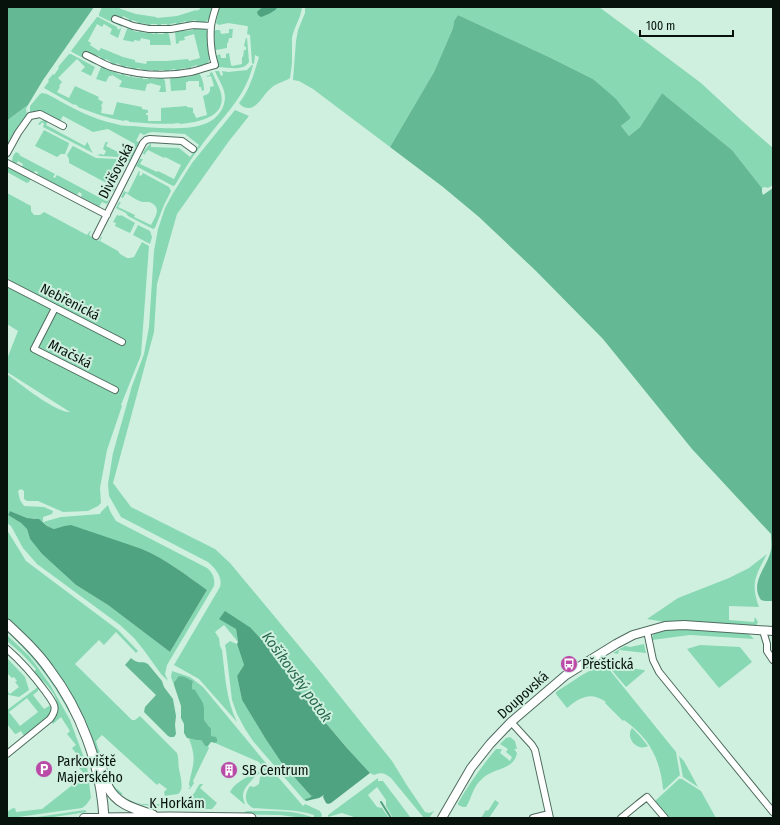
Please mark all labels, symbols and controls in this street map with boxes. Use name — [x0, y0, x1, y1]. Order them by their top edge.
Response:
scale bar — [640, 12, 733, 38]
text: 100 m — [646, 19, 675, 33]
street label: Divišovská — [95, 140, 137, 202]
street label: Nebřenická — [37, 280, 103, 324]
street label: Mračská — [45, 336, 95, 372]
water label: Košíkovský potok — [258, 628, 336, 726]
bus stop icon: Přeštická — [559, 654, 579, 674]
place label: Přeštická — [582, 656, 634, 673]
street label: Doupovská — [494, 668, 552, 722]
place label: Parkoviště Majerského — [57, 753, 123, 786]
parking icon: Parkoviště Majerského — [34, 759, 54, 779]
building icon: SB Centrum — [219, 760, 239, 780]
place label: SB Centrum — [242, 762, 309, 779]
street label: K Horkám — [149, 795, 205, 812]

